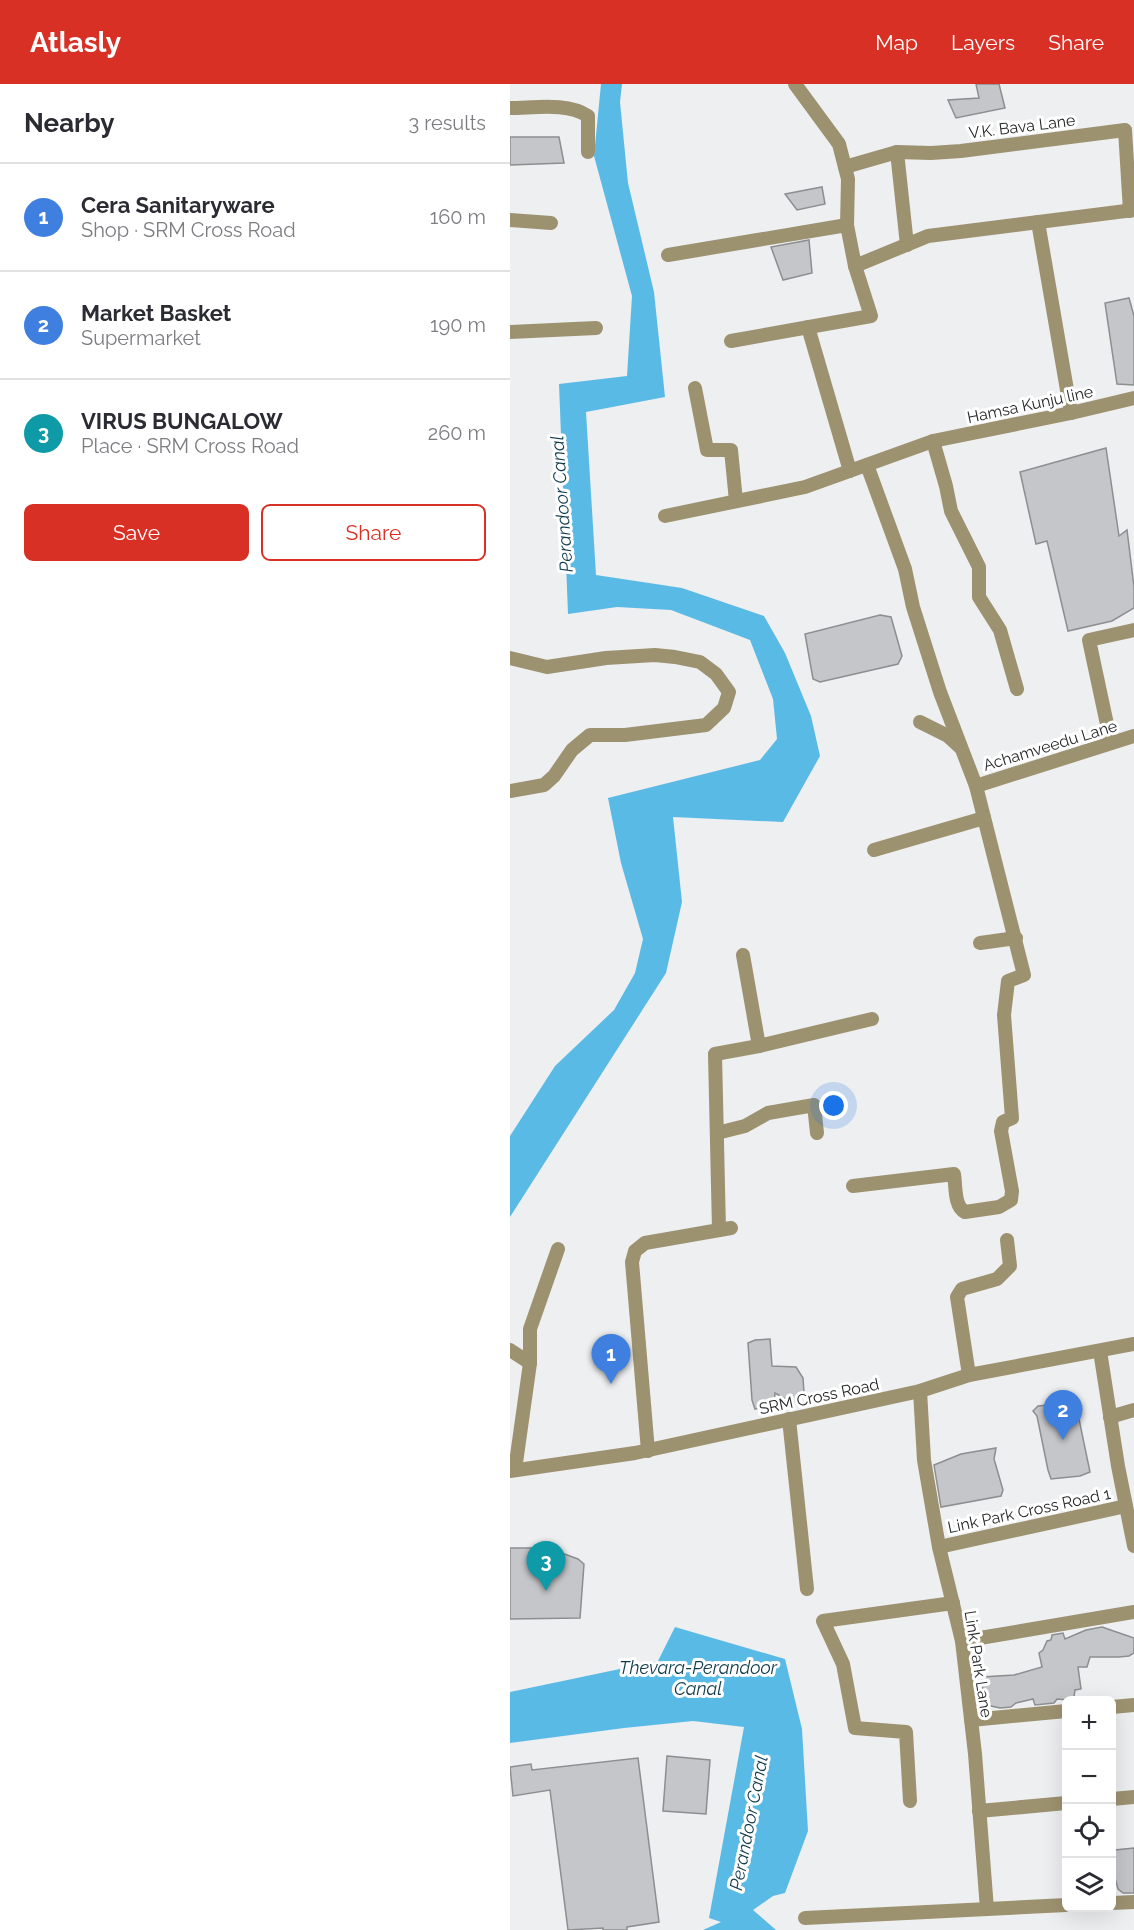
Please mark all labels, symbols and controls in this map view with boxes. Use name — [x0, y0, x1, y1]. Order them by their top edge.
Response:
text: Atlasly — [30, 26, 121, 59]
text: Map — [875, 30, 918, 55]
text: Layers — [951, 30, 1015, 55]
text: Share — [1048, 30, 1104, 55]
text: Nearby — [24, 108, 114, 138]
text: 3 results — [408, 111, 486, 135]
street label: V.K. Bava Lane — [968, 111, 1076, 142]
text: Cera Sanitaryware — [81, 192, 275, 218]
text: 1 — [39, 205, 48, 229]
text: 160 m — [430, 205, 486, 229]
text: Shop · SRM Cross Road — [81, 218, 296, 242]
text: Market Basket — [81, 300, 231, 326]
text: 2 — [38, 313, 49, 337]
text: 190 m — [430, 313, 486, 337]
text: Supermarket — [81, 326, 201, 350]
street label: Hamsa Kunju line — [965, 382, 1095, 427]
text: VIRUS BUNGALOW — [81, 408, 283, 434]
text: 3 — [38, 421, 49, 445]
text: 260 m — [428, 421, 486, 445]
text: Place · SRM Cross Road — [81, 434, 299, 458]
water label: Perandoor Canal — [546, 435, 577, 573]
button: Save — [24, 504, 249, 561]
button: Share — [261, 504, 486, 561]
street label: Achamveedu Lane — [981, 716, 1120, 775]
your location — [819, 1091, 848, 1120]
pin: 1 — [592, 1334, 630, 1384]
street label: SRM Cross Road — [757, 1375, 881, 1418]
pin: 2 — [1044, 1390, 1082, 1440]
street label: Link Park Cross Road 1 — [946, 1484, 1112, 1537]
pin: 3 — [526, 1542, 566, 1591]
street label: Link Park Lane — [961, 1609, 996, 1719]
water label: Thevara-Perandoor Canal — [619, 1657, 778, 1699]
map controls — [1062, 1696, 1116, 1912]
button: + — [1062, 1696, 1116, 1750]
button: − — [1062, 1750, 1116, 1804]
water label: Perandoor Canal — [725, 1753, 772, 1892]
button: locate — [1062, 1804, 1116, 1858]
button: layers — [1062, 1858, 1116, 1912]

